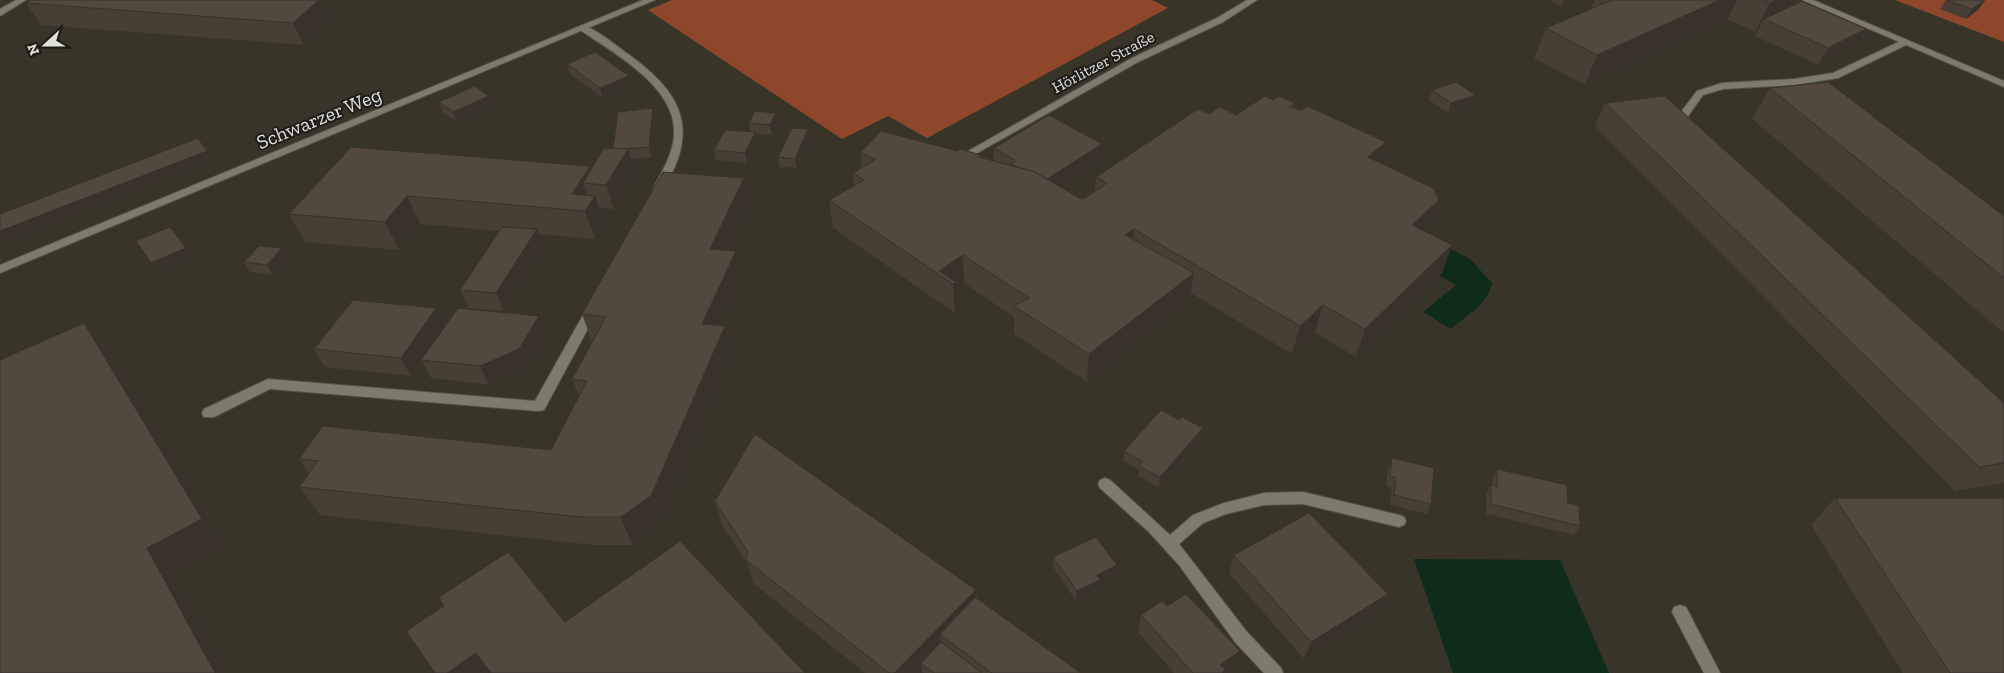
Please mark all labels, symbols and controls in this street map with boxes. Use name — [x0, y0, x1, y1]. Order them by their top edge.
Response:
north arrow — [20, 20, 70, 70]
street label: Hörlitzer Straße — [1049, 27, 1157, 97]
text: N — [23, 41, 43, 57]
street label: Schwarzer Weg — [253, 82, 385, 154]

